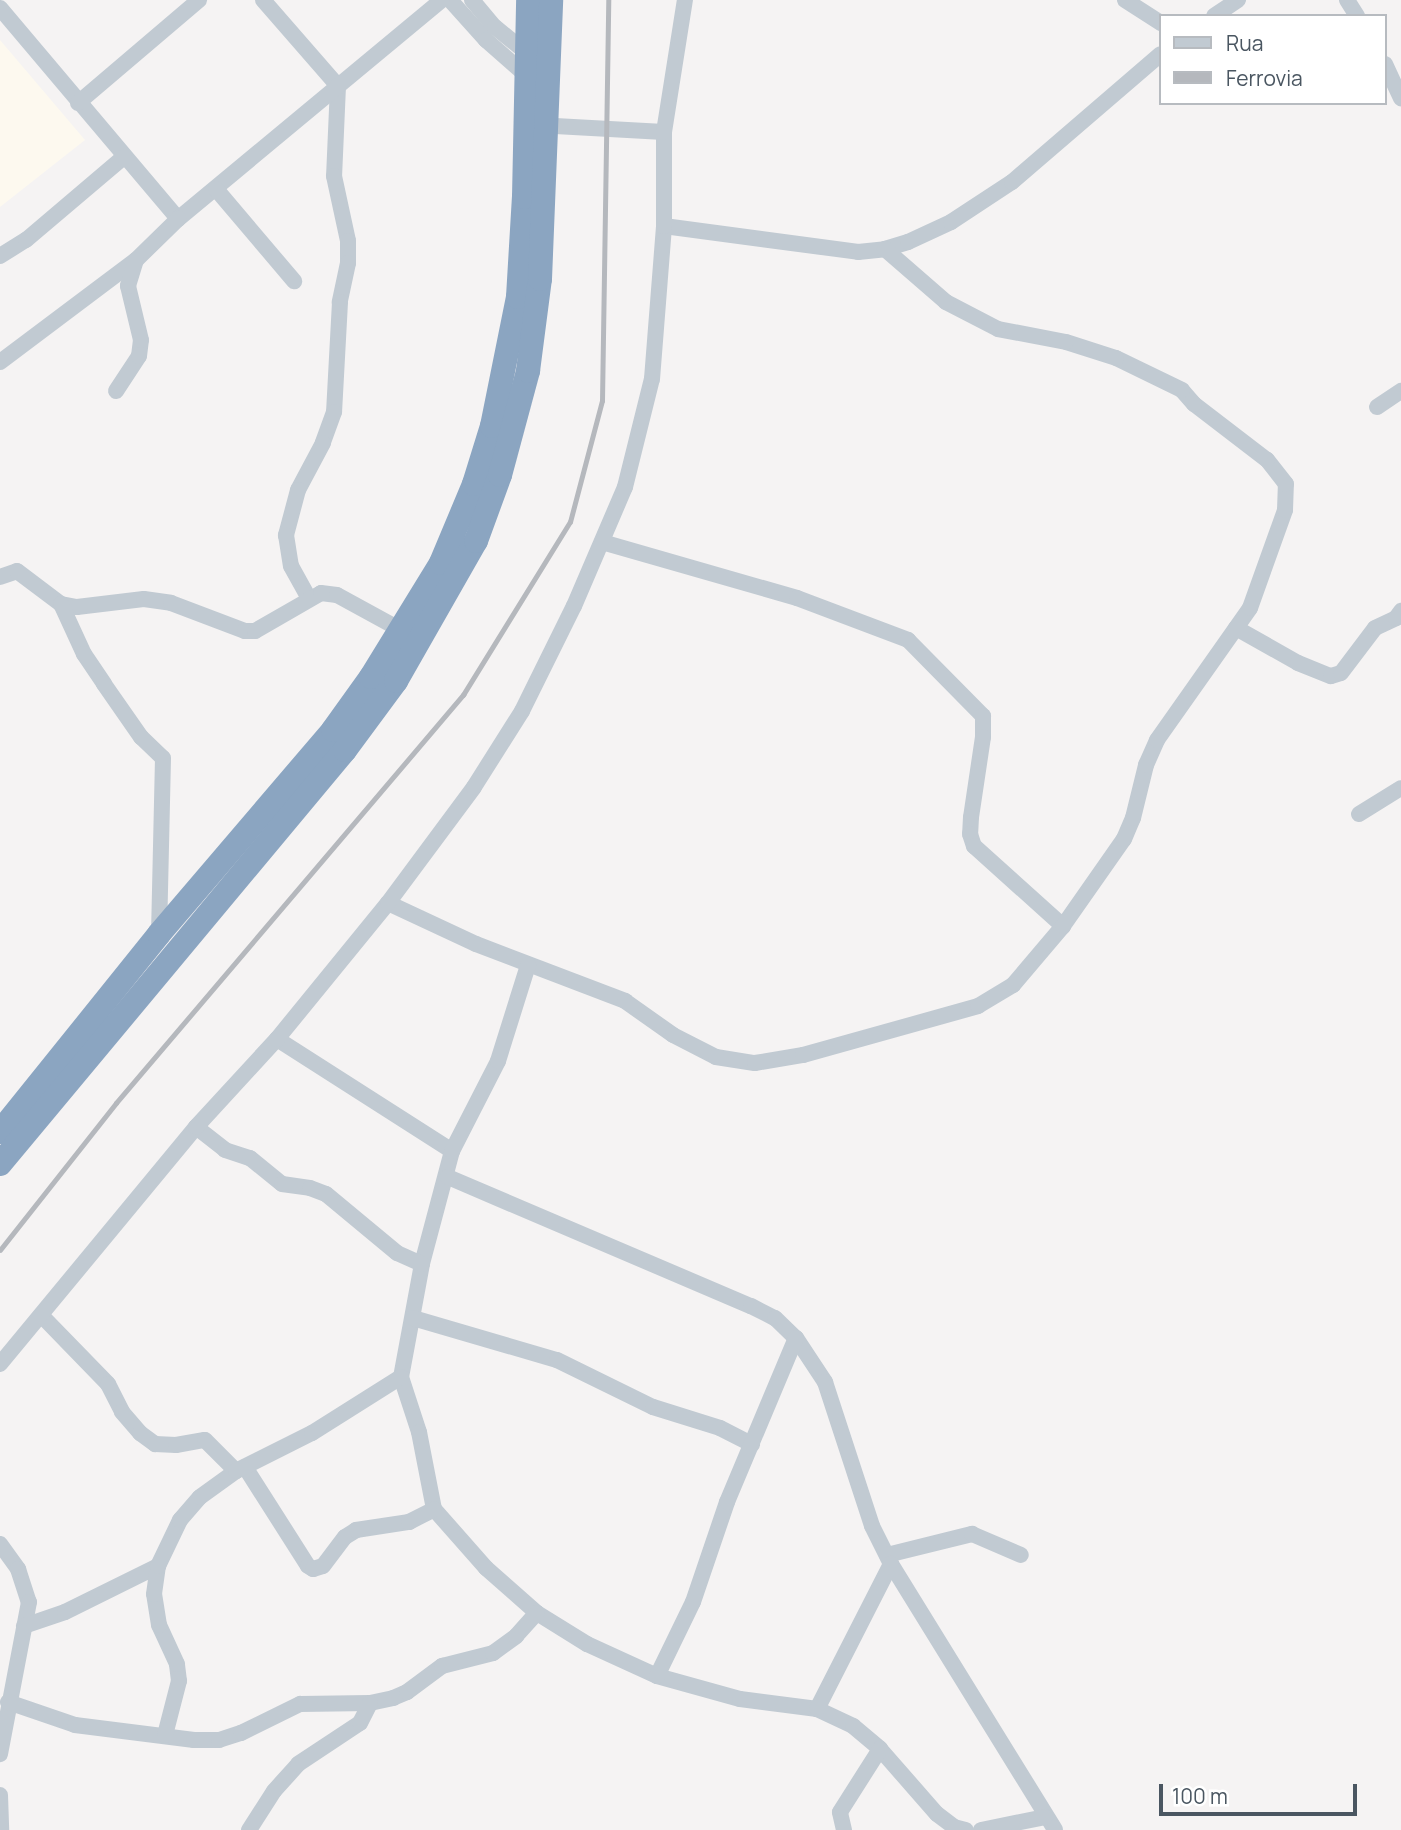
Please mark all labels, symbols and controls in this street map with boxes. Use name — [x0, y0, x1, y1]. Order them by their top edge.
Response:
legend — [1160, 14, 1387, 105]
text: Rua — [1226, 29, 1263, 57]
text: Ferrovia — [1226, 64, 1303, 92]
scale bar — [1163, 1770, 1361, 1814]
text: 100 m — [1172, 1782, 1228, 1810]

